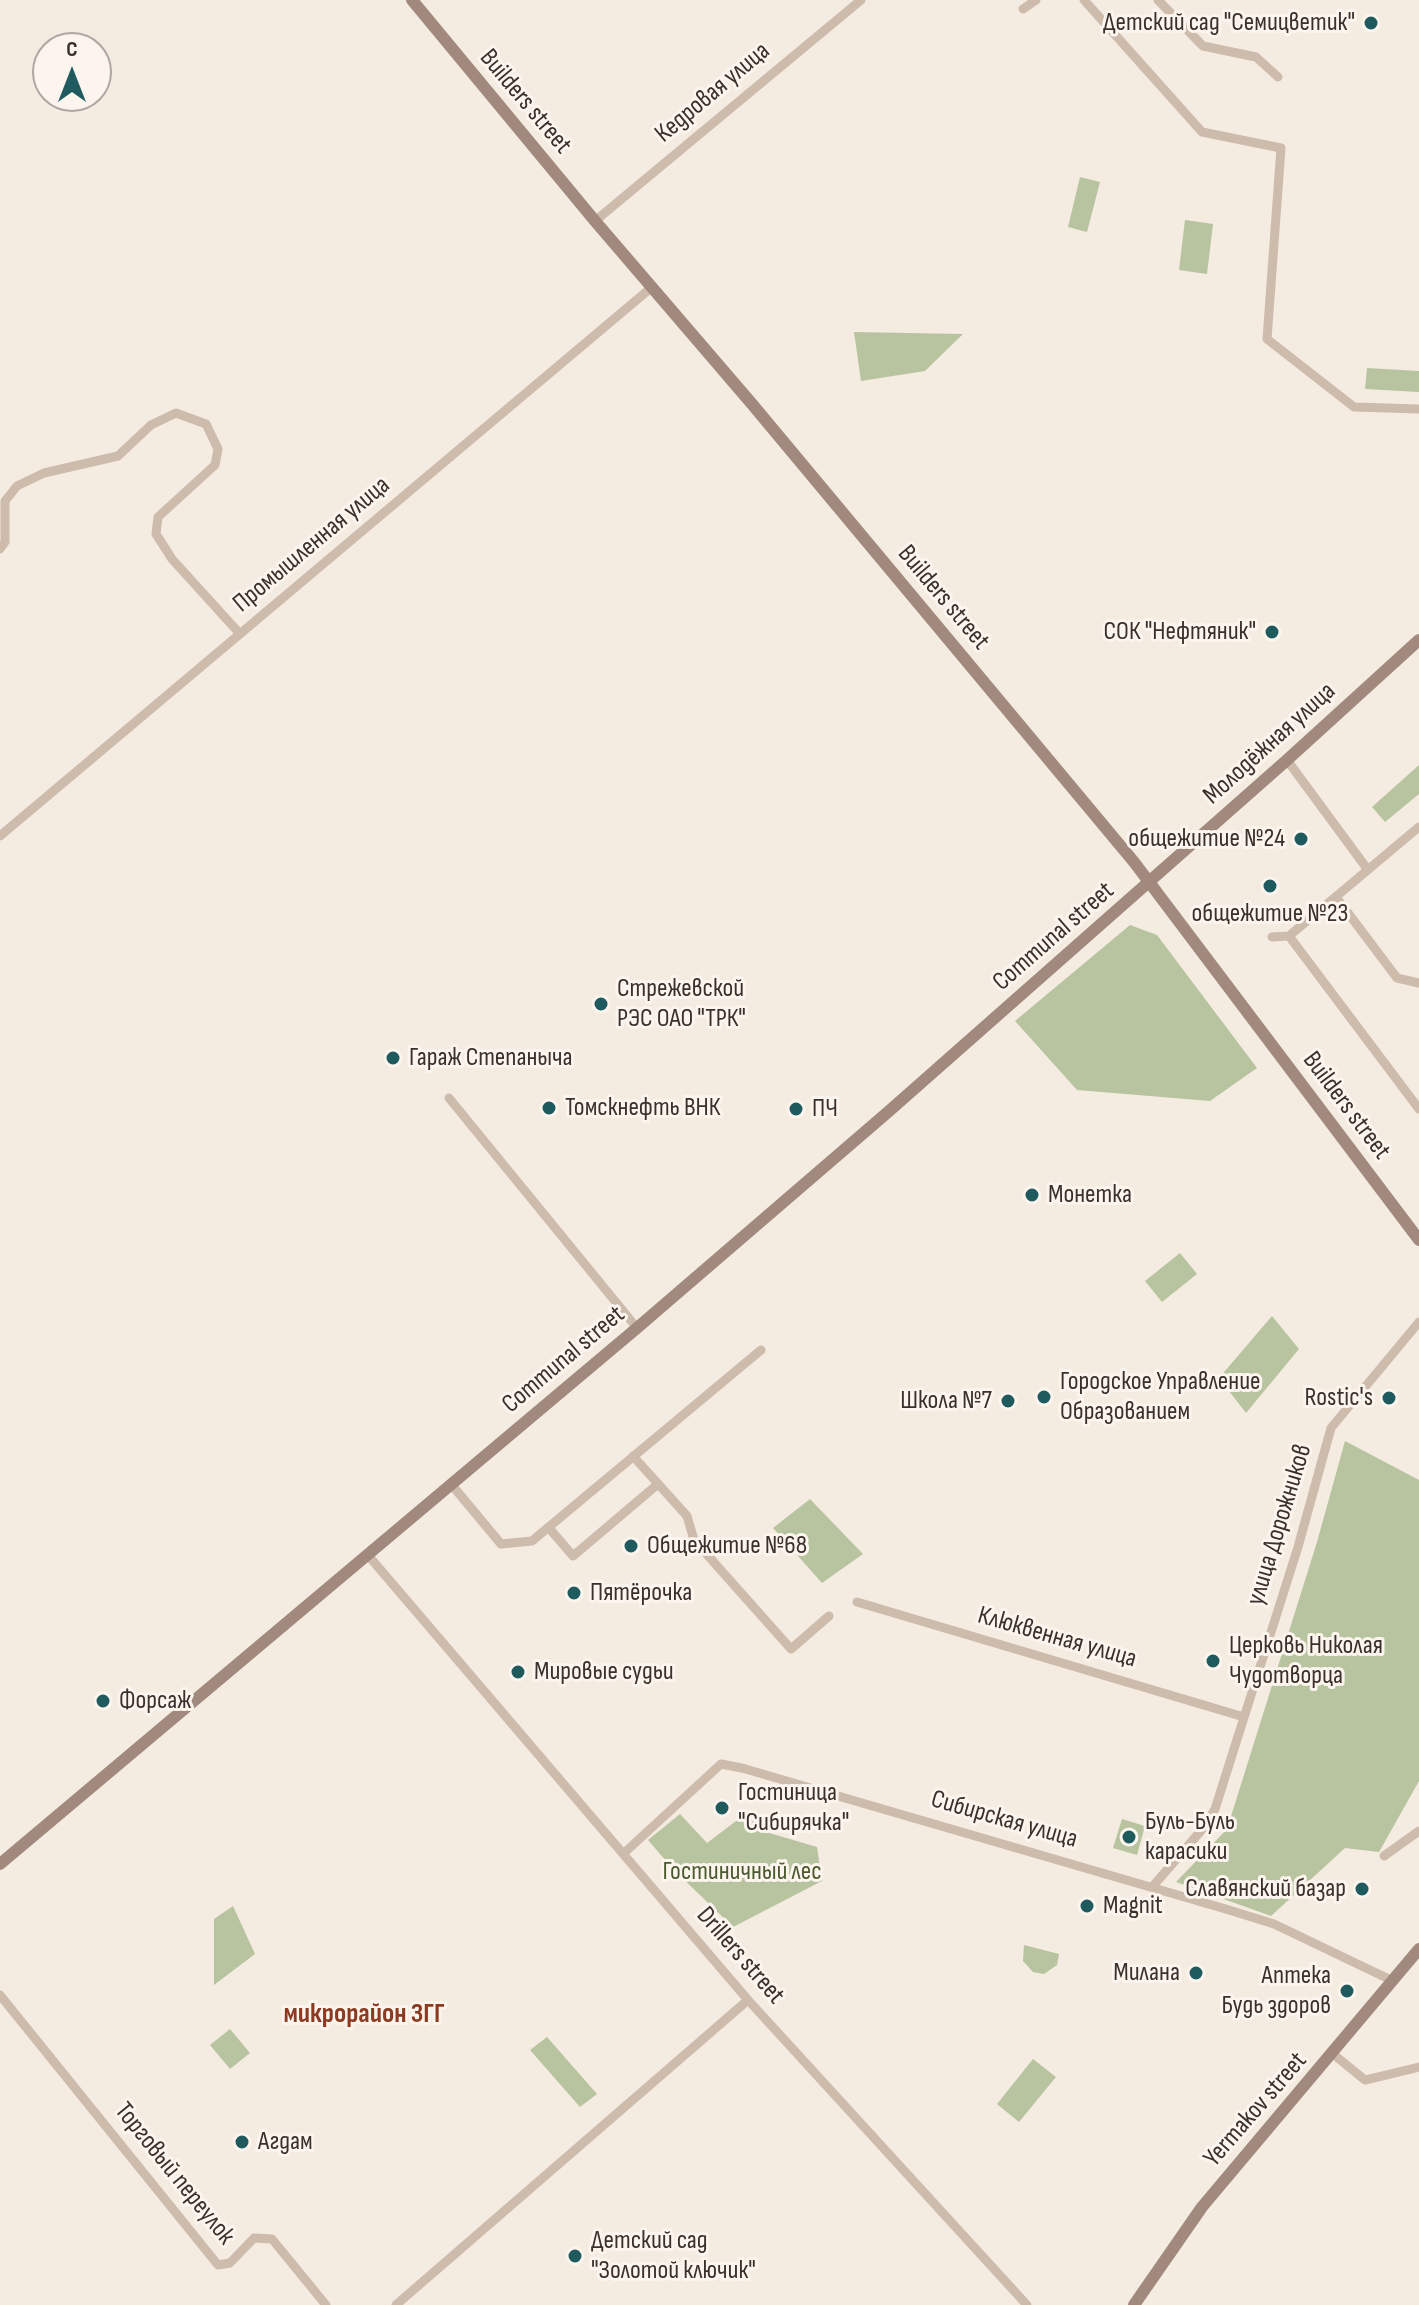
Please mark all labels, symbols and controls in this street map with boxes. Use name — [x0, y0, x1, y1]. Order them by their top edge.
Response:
place label: Детский сад "Семицветик" — [1103, 7, 1355, 39]
marker: Детский сад "Семицветик" — [1362, 14, 1380, 32]
north arrow — [32, 32, 112, 112]
text: С — [66, 36, 78, 63]
street label: Кедровая улица — [649, 36, 777, 150]
street label: Builders street — [472, 43, 578, 161]
street label: Промышленная улица — [227, 470, 397, 620]
street label: Builders street — [890, 539, 996, 657]
place label: СОК "Нефтяник" — [1104, 616, 1256, 648]
marker: СОК "Нефтяник" — [1263, 623, 1281, 641]
street label: Молодёжная улица — [1197, 676, 1343, 812]
place label: общежитие №24 — [1128, 823, 1285, 855]
marker: общежитие №24 — [1292, 830, 1310, 848]
street label: Communal street — [987, 876, 1121, 998]
marker: общежитие №23 — [1261, 877, 1279, 895]
place label: общежитие №23 — [1192, 898, 1348, 930]
place label: Стрежевской РЭС ОАО "ТРК" — [617, 973, 746, 1034]
marker: Стрежевской РЭС ОАО "ТРК" — [592, 995, 610, 1013]
place label: Гараж Степаныча — [409, 1042, 573, 1074]
street label: Builders street — [1295, 1046, 1397, 1166]
marker: Гараж Степаныча — [384, 1049, 402, 1067]
place label: Томскнефть ВНК — [565, 1092, 720, 1124]
place label: ПЧ — [812, 1093, 838, 1125]
marker: Томскнефть ВНК — [540, 1099, 558, 1117]
marker: ПЧ — [787, 1100, 805, 1118]
place label: Монетка — [1048, 1179, 1132, 1211]
marker: Монетка — [1023, 1186, 1041, 1204]
street label: Communal street — [496, 1300, 632, 1420]
place label: Городское Управление Образованием — [1060, 1366, 1260, 1428]
place label: Rostic's — [1305, 1382, 1373, 1414]
place label: Школа №7 — [900, 1385, 992, 1417]
marker: Городское Управление Образованием — [1035, 1388, 1053, 1406]
marker: Rostic's — [1380, 1389, 1398, 1407]
marker: Школа №7 — [999, 1392, 1017, 1410]
street label: улица Дорожников — [1241, 1441, 1319, 1609]
place label: Общежитие №68 — [647, 1530, 807, 1562]
marker: Общежитие №68 — [622, 1537, 640, 1555]
place label: Пятёрочка — [590, 1577, 692, 1609]
marker: Пятёрочка — [565, 1584, 583, 1602]
street label: Клюквенная улица — [974, 1600, 1140, 1676]
place label: Церковь Николая Чудотворца — [1229, 1630, 1383, 1692]
marker: Церковь Николая Чудотворца — [1204, 1652, 1222, 1670]
place label: Мировые судьи — [534, 1656, 674, 1688]
marker: Мировые судьи — [509, 1663, 527, 1681]
place label: Форсаж — [119, 1685, 191, 1717]
marker: Форсаж — [94, 1692, 112, 1710]
place label: Гостиница "Сибирячка" — [738, 1777, 849, 1838]
street label: Сибирская улица — [927, 1784, 1081, 1856]
marker: Гостиница "Сибирячка" — [713, 1799, 731, 1817]
place label: Буль-Буль карасики — [1145, 1806, 1235, 1868]
marker: Буль-Буль карасики — [1120, 1828, 1138, 1846]
park label: Гостиничный лес — [662, 1856, 822, 1888]
place label: Славянский базар — [1185, 1873, 1346, 1905]
marker: Славянский базар — [1353, 1880, 1371, 1898]
place label: Magnit — [1103, 1890, 1163, 1922]
marker: Magnit — [1078, 1897, 1096, 1915]
street label: Drillers street — [689, 1901, 791, 2011]
place label: Милана — [1113, 1957, 1180, 1989]
place label: Аптека Будь здоров — [1222, 1960, 1331, 2022]
marker: Милана — [1187, 1964, 1205, 1982]
marker: Аптека Будь здоров — [1338, 1982, 1356, 2000]
district label: микрорайон 3ГГ — [283, 1998, 445, 2032]
street label: Yermakov street — [1198, 2046, 1314, 2174]
street label: Торговый переулок — [107, 2097, 241, 2251]
place label: Агдам — [258, 2126, 313, 2158]
marker: Агдам — [233, 2133, 251, 2151]
place label: Детский сад "Золотой ключик" — [591, 2225, 756, 2286]
marker: Детский сад "Золотой ключик" — [566, 2247, 584, 2265]

